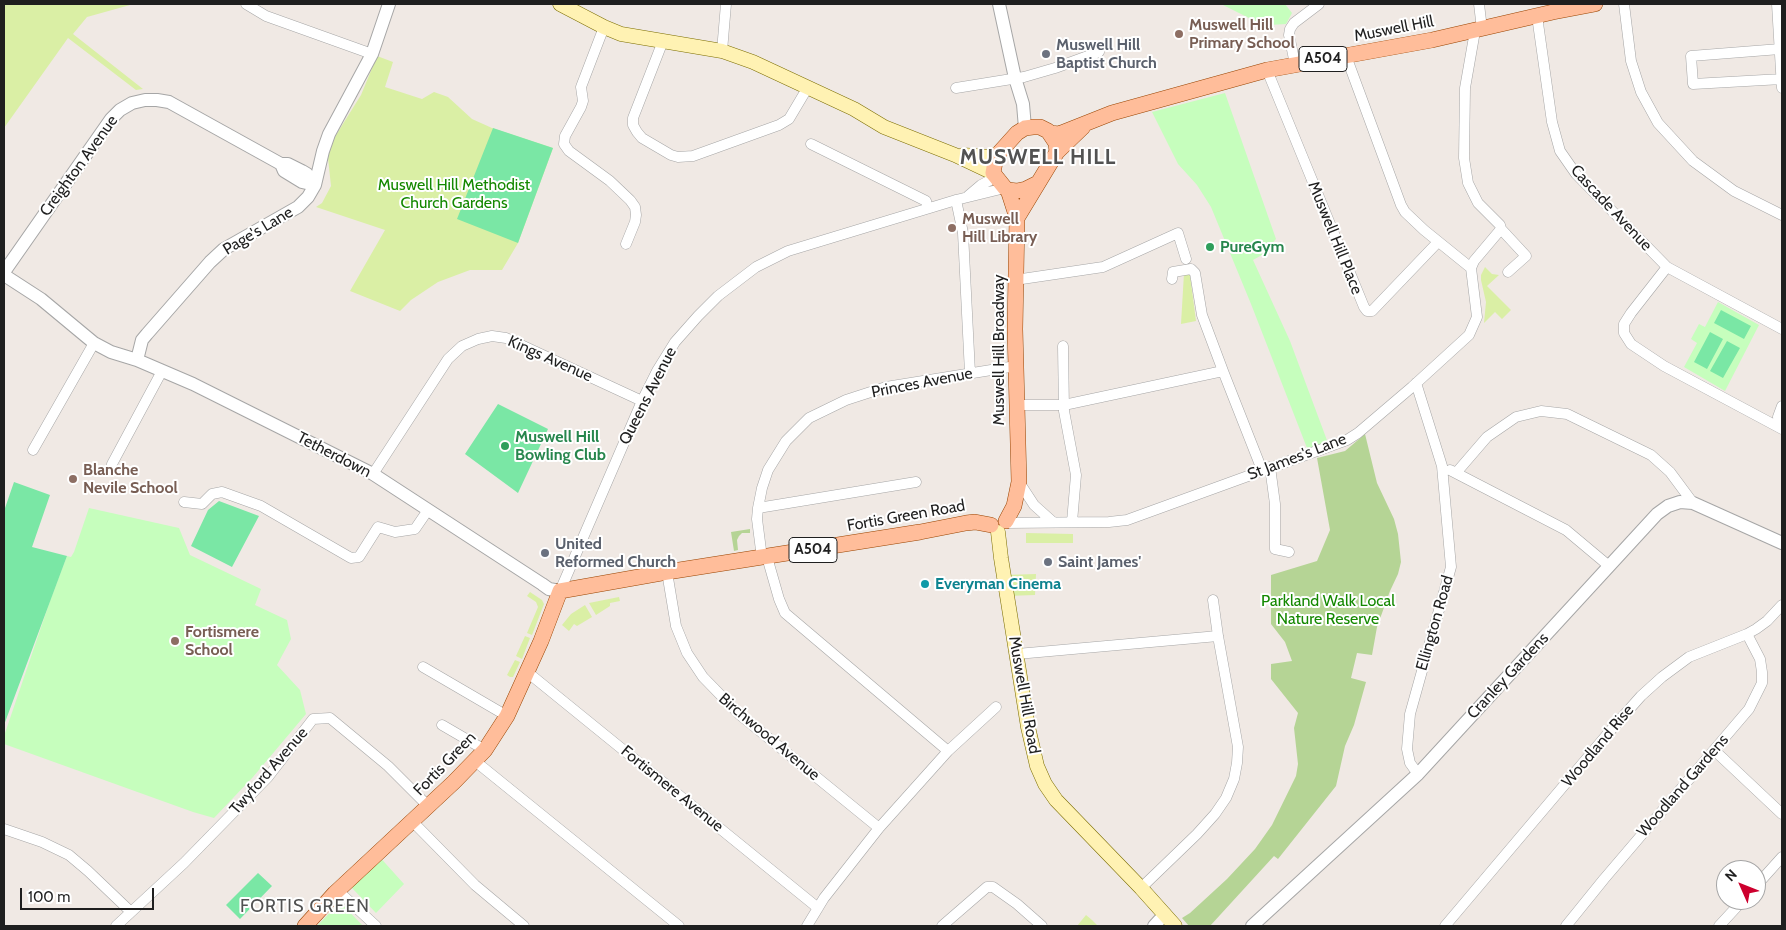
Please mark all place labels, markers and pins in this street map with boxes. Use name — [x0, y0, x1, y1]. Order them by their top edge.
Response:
place label: Muswell Hill Primary School — [1189, 15, 1295, 53]
marker: Muswell Hill Primary School — [1173, 28, 1185, 40]
place label: Muswell Hill Baptist Church — [1056, 35, 1157, 73]
marker: Muswell Hill Baptist Church — [1040, 48, 1052, 60]
place label: Muswell Hill Library — [962, 209, 1037, 247]
marker: Muswell Hill Library — [946, 222, 958, 234]
place label: PureGym — [1220, 237, 1284, 257]
marker: PureGym — [1204, 241, 1216, 253]
place label: Muswell Hill Bowling Club — [515, 427, 606, 465]
marker: Muswell Hill Bowling Club — [499, 440, 511, 452]
place label: Blanche Nevile School — [83, 460, 178, 498]
marker: Blanche Nevile School — [67, 473, 79, 485]
place label: United Reformed Church — [555, 534, 676, 572]
marker: United Reformed Church — [539, 547, 551, 559]
place label: Saint James' — [1058, 552, 1141, 572]
marker: Saint James' — [1042, 556, 1054, 568]
place label: Everyman Cinema — [935, 574, 1061, 594]
marker: Everyman Cinema — [919, 578, 931, 590]
place label: Fortismere School — [185, 622, 259, 660]
marker: Fortismere School — [169, 635, 181, 647]

